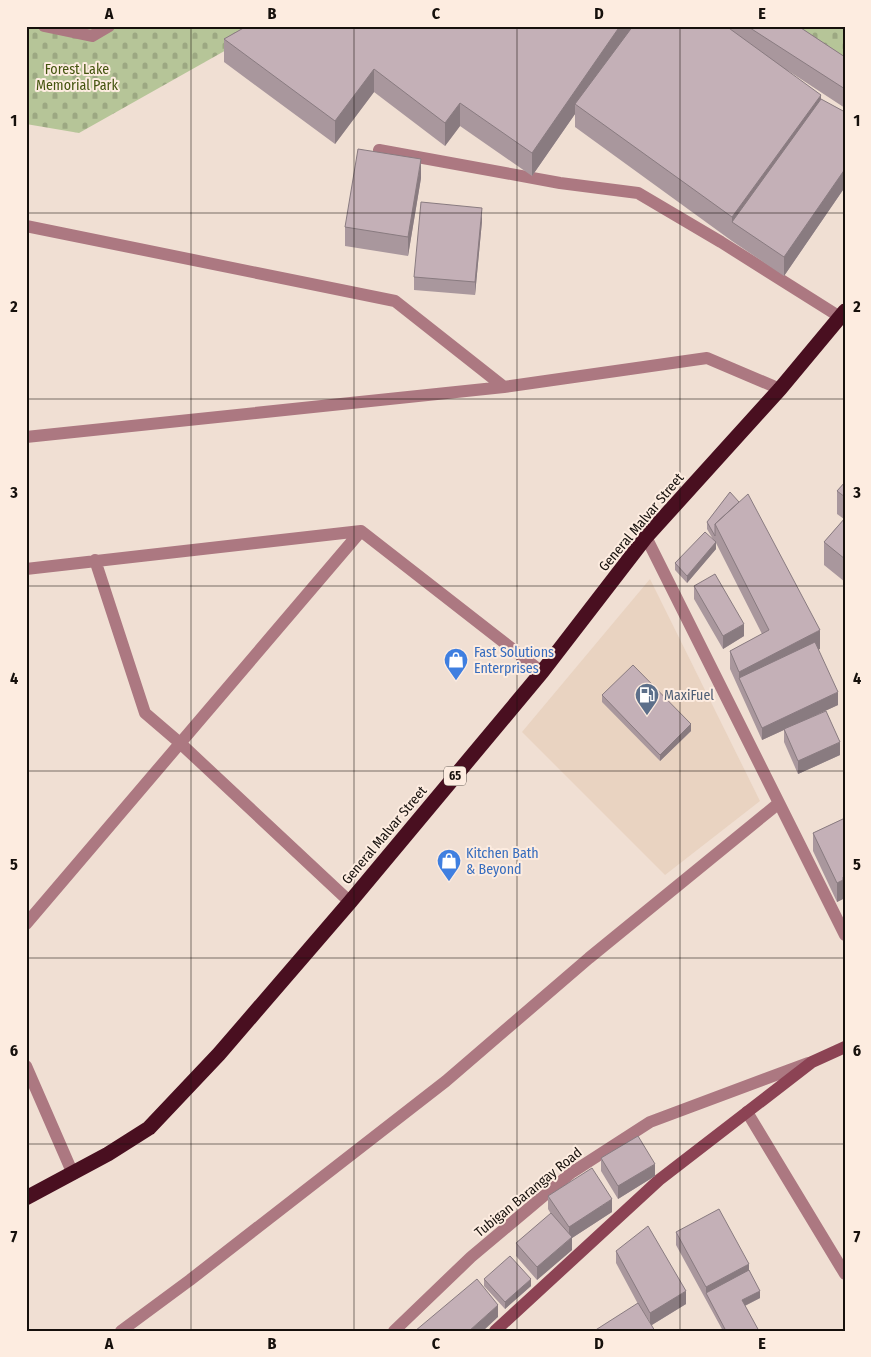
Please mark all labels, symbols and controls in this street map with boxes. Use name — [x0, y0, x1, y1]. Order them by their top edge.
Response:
text: A — [104, 4, 114, 23]
text: B — [268, 4, 277, 23]
text: C — [432, 4, 441, 23]
text: D — [594, 4, 604, 23]
text: E — [758, 4, 766, 23]
park label: Forest Lake Memorial Park — [36, 61, 118, 94]
text: 1 — [11, 111, 17, 130]
text: 1 — [854, 111, 860, 130]
text: 2 — [9, 297, 18, 316]
text: 2 — [852, 297, 861, 316]
street label: General Malvar Street — [595, 469, 688, 575]
text: 3 — [9, 483, 18, 502]
text: 3 — [852, 483, 861, 502]
place label: Fast Solutions Enterprises — [474, 644, 554, 677]
shop icon: Fast Solutions Enterprises — [443, 647, 469, 681]
text: 4 — [10, 669, 18, 688]
text: 4 — [853, 669, 861, 688]
fuel station icon: MaxiFuel — [634, 682, 660, 716]
place label: MaxiFuel — [664, 687, 714, 704]
road number: 65 — [444, 766, 466, 786]
street label: General Malvar Street — [338, 782, 431, 888]
place label: Kitchen Bath & Beyond — [466, 845, 539, 878]
shop icon: Kitchen Bath & Beyond — [436, 848, 462, 882]
text: 5 — [10, 855, 18, 874]
text: 5 — [853, 855, 861, 874]
text: 6 — [10, 1041, 18, 1060]
text: 6 — [853, 1041, 861, 1060]
street label: Tubigan Barangay Road — [471, 1144, 585, 1241]
text: 7 — [11, 1227, 18, 1246]
text: 7 — [854, 1227, 861, 1246]
text: A — [104, 1334, 114, 1353]
text: B — [268, 1334, 277, 1353]
text: C — [432, 1334, 441, 1353]
text: D — [594, 1334, 604, 1353]
text: E — [758, 1334, 766, 1353]

